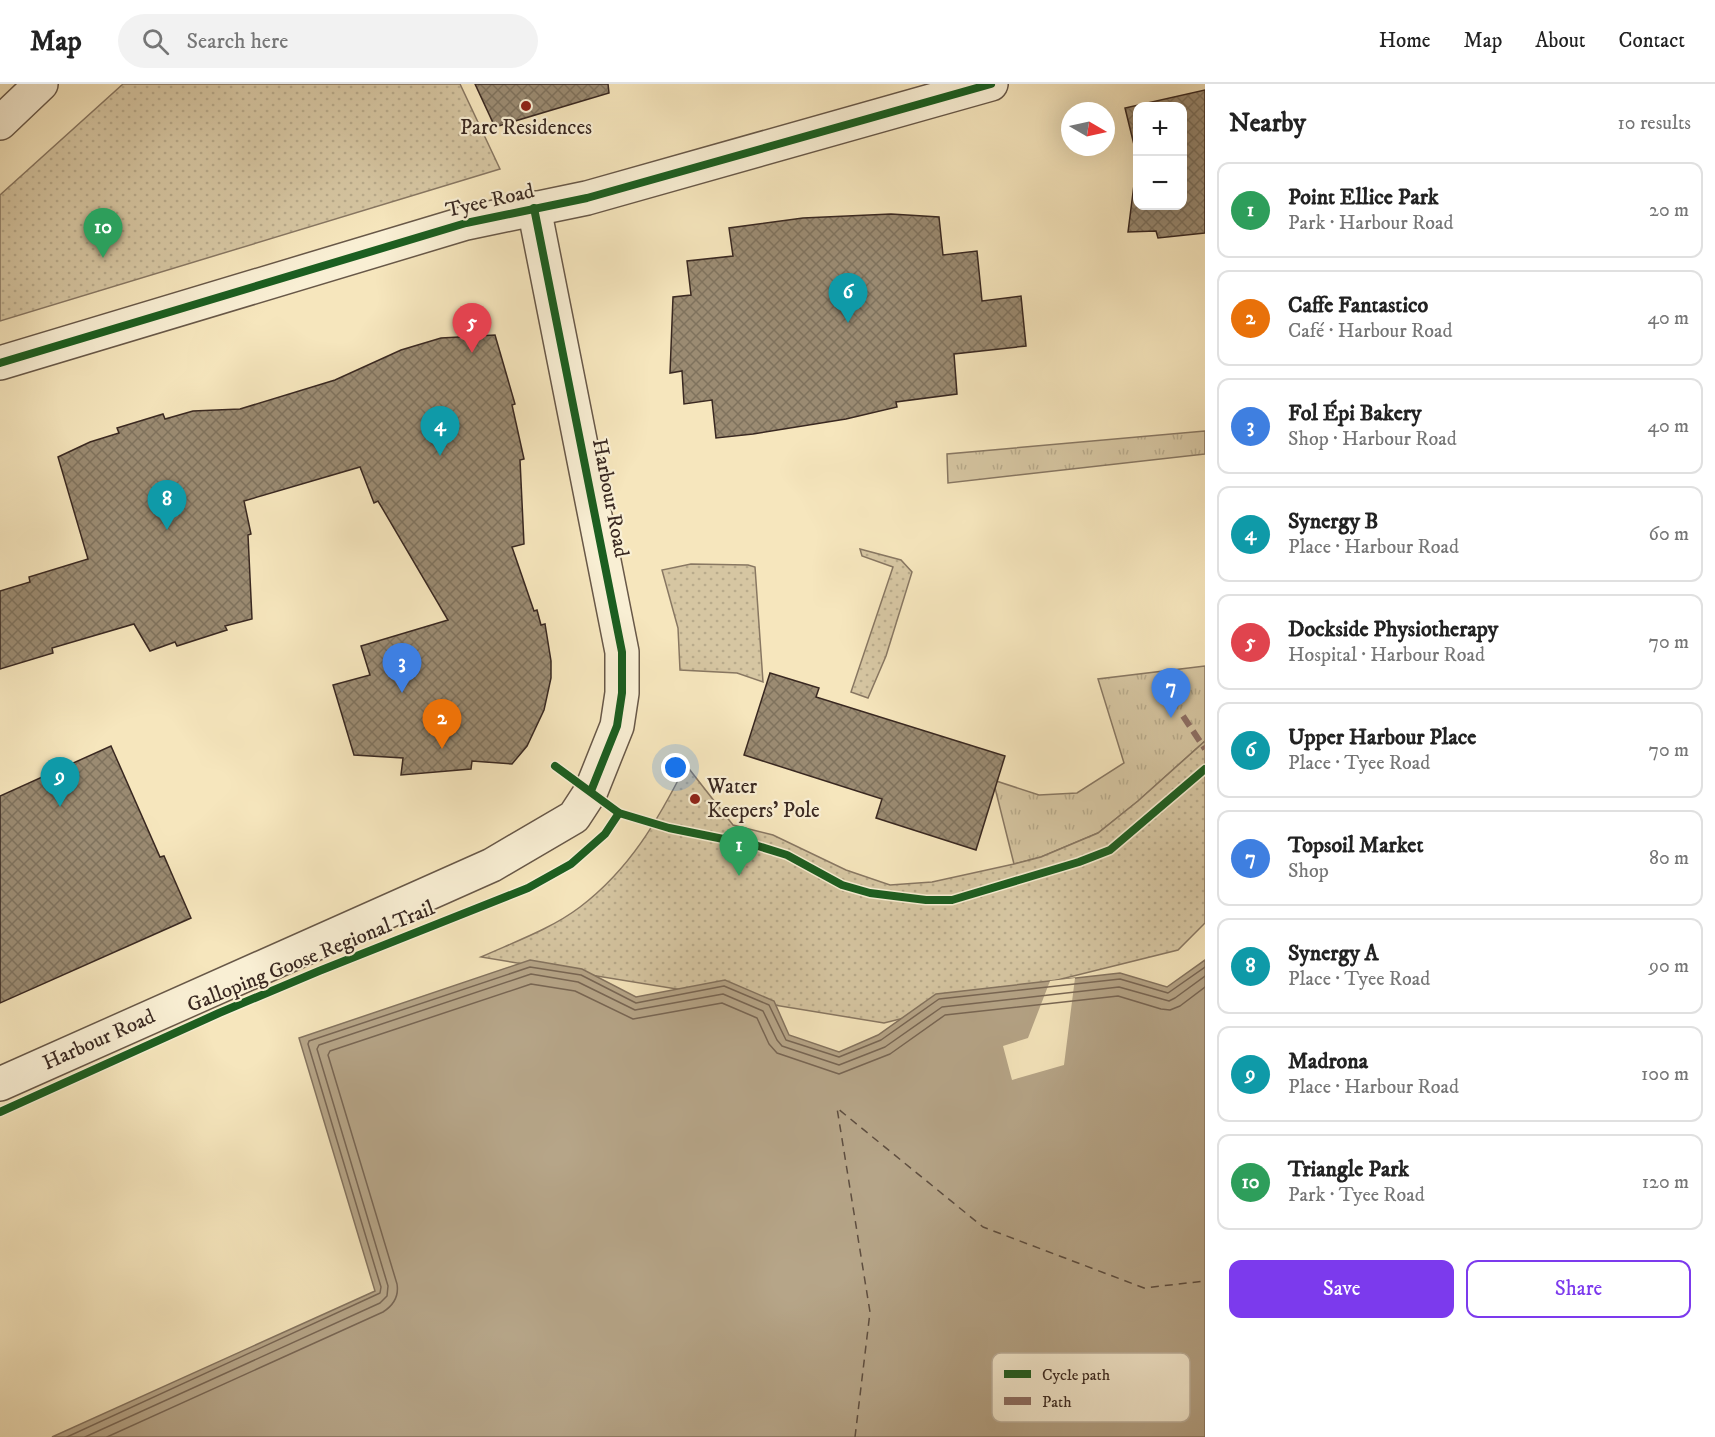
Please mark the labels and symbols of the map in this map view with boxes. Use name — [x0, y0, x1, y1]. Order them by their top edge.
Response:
marker: Parc Residences — [519, 99, 533, 113]
north arrow — [1061, 102, 1115, 156]
place label: Parc Residences — [460, 115, 592, 141]
street label: Tyee Road — [443, 178, 537, 224]
pin: 10 — [84, 208, 122, 258]
pin: 6 — [828, 274, 868, 323]
pin: 5 — [452, 304, 492, 353]
pin: 4 — [420, 406, 460, 456]
street label: Harbour Road — [586, 436, 634, 560]
pin: 8 — [148, 480, 186, 530]
pin: 3 — [382, 644, 422, 693]
pin: 7 — [1152, 668, 1190, 718]
pin: 2 — [422, 700, 462, 749]
your location — [661, 753, 690, 782]
pin: 9 — [40, 758, 80, 807]
place label: Water Keepers' Pole — [706, 774, 820, 824]
marker: Water Keepers' Pole — [688, 792, 702, 806]
pin: 1 — [720, 826, 758, 876]
street label: Galloping Goose Regional Trail — [183, 895, 439, 1019]
street label: Harbour Road — [39, 1003, 160, 1076]
legend — [992, 1353, 1190, 1422]
text: Cycle path — [1042, 1365, 1111, 1385]
text: Path — [1042, 1392, 1072, 1412]

